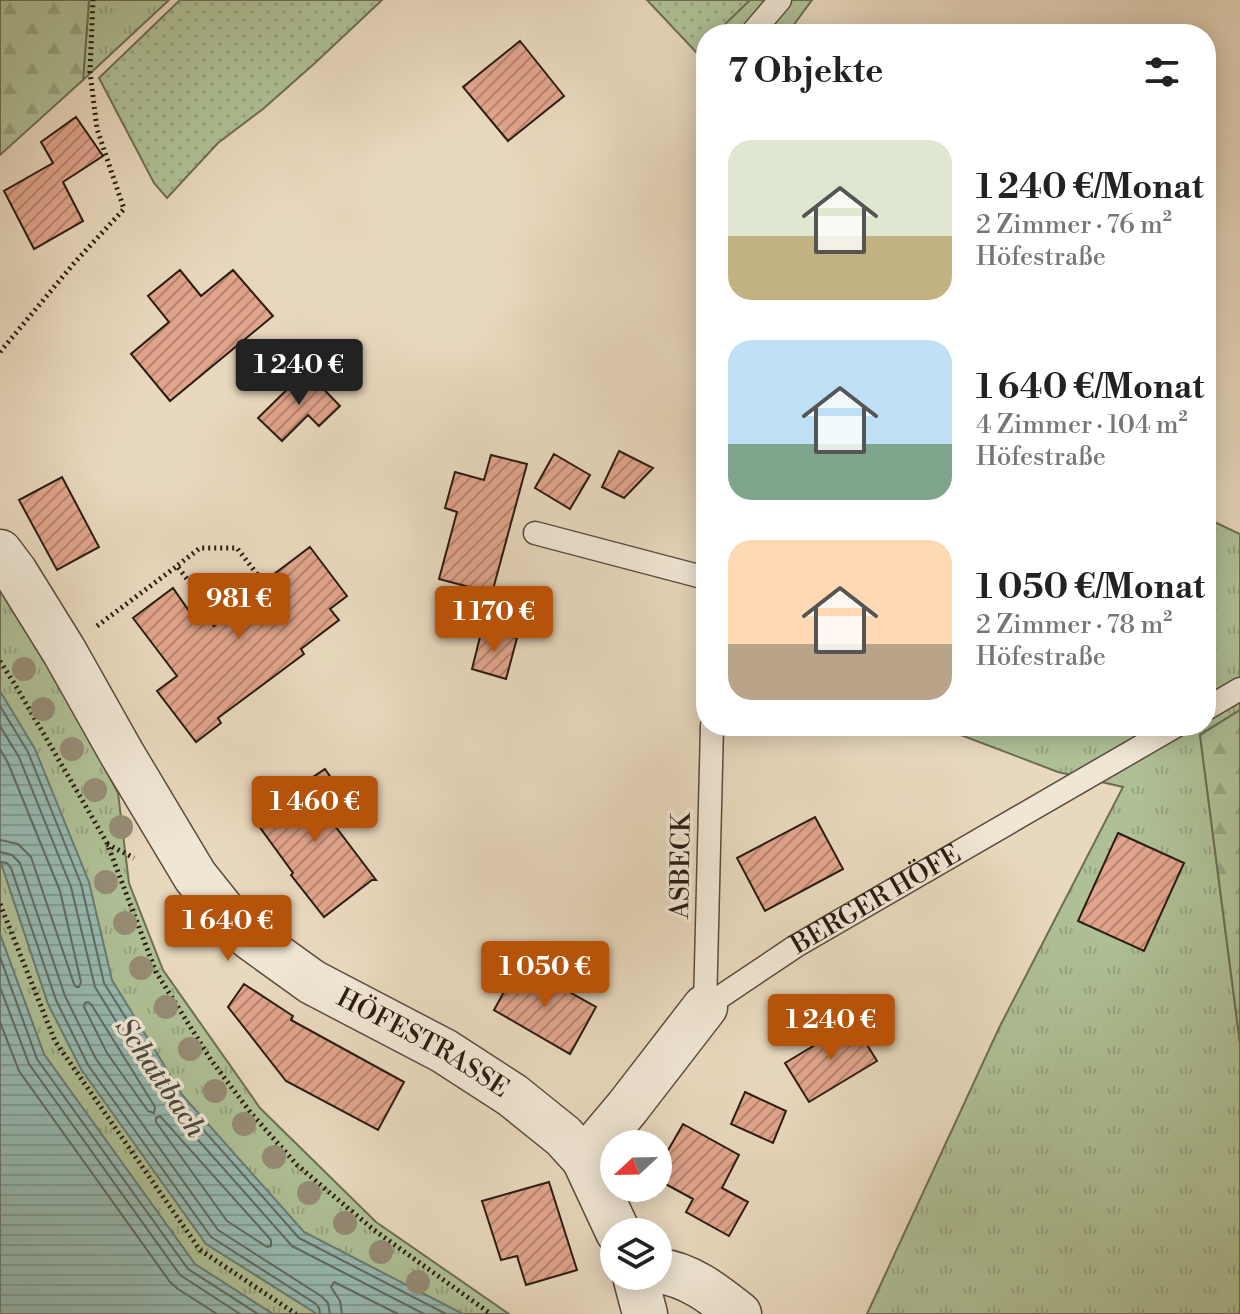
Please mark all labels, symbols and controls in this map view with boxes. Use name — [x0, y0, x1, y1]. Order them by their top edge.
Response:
icon: filters — [1140, 50, 1184, 94]
text: 7 Objekte — [728, 51, 883, 93]
text: 1 240 €/Monat — [976, 167, 1204, 209]
icon: home — [792, 172, 888, 268]
text: 2 Zimmer · 76 m² — [976, 209, 1172, 241]
text: Höfestraße — [976, 241, 1106, 273]
pin: 1 240 € — [225, 339, 373, 407]
text: 1 240 € — [254, 349, 344, 381]
text: 1 640 €/Monat — [976, 367, 1204, 409]
icon: home — [792, 372, 888, 468]
text: 4 Zimmer · 104 m² — [976, 409, 1188, 441]
text: Höfestraße — [976, 441, 1106, 473]
text: 1 050 €/Monat — [976, 567, 1205, 609]
icon: home — [792, 572, 888, 668]
pin: 981 € — [183, 573, 295, 641]
text: 981 € — [206, 583, 272, 615]
pin: 1 170 € — [420, 586, 568, 654]
text: 1 170 € — [453, 596, 535, 628]
text: 2 Zimmer · 78 m² — [976, 609, 1172, 641]
text: Höfestraße — [976, 641, 1106, 673]
pin: 1 460 € — [241, 776, 389, 844]
text: 1 460 € — [270, 786, 360, 818]
street label: ASBECK — [664, 811, 698, 920]
street label: BERGER HÖFE — [785, 838, 967, 962]
pin: 1 640 € — [154, 895, 302, 963]
text: 1 640 € — [183, 905, 273, 937]
pin: 1 050 € — [471, 941, 619, 1009]
text: 1 050 € — [499, 951, 591, 983]
street label: HÖFESTRASSE — [331, 982, 515, 1105]
pin: 1 240 € — [757, 994, 905, 1062]
text: 1 240 € — [786, 1004, 876, 1036]
water label: Schattbach — [107, 1012, 213, 1145]
north arrow — [600, 1130, 672, 1202]
map controls — [600, 1130, 672, 1290]
button: layers — [600, 1218, 672, 1290]

